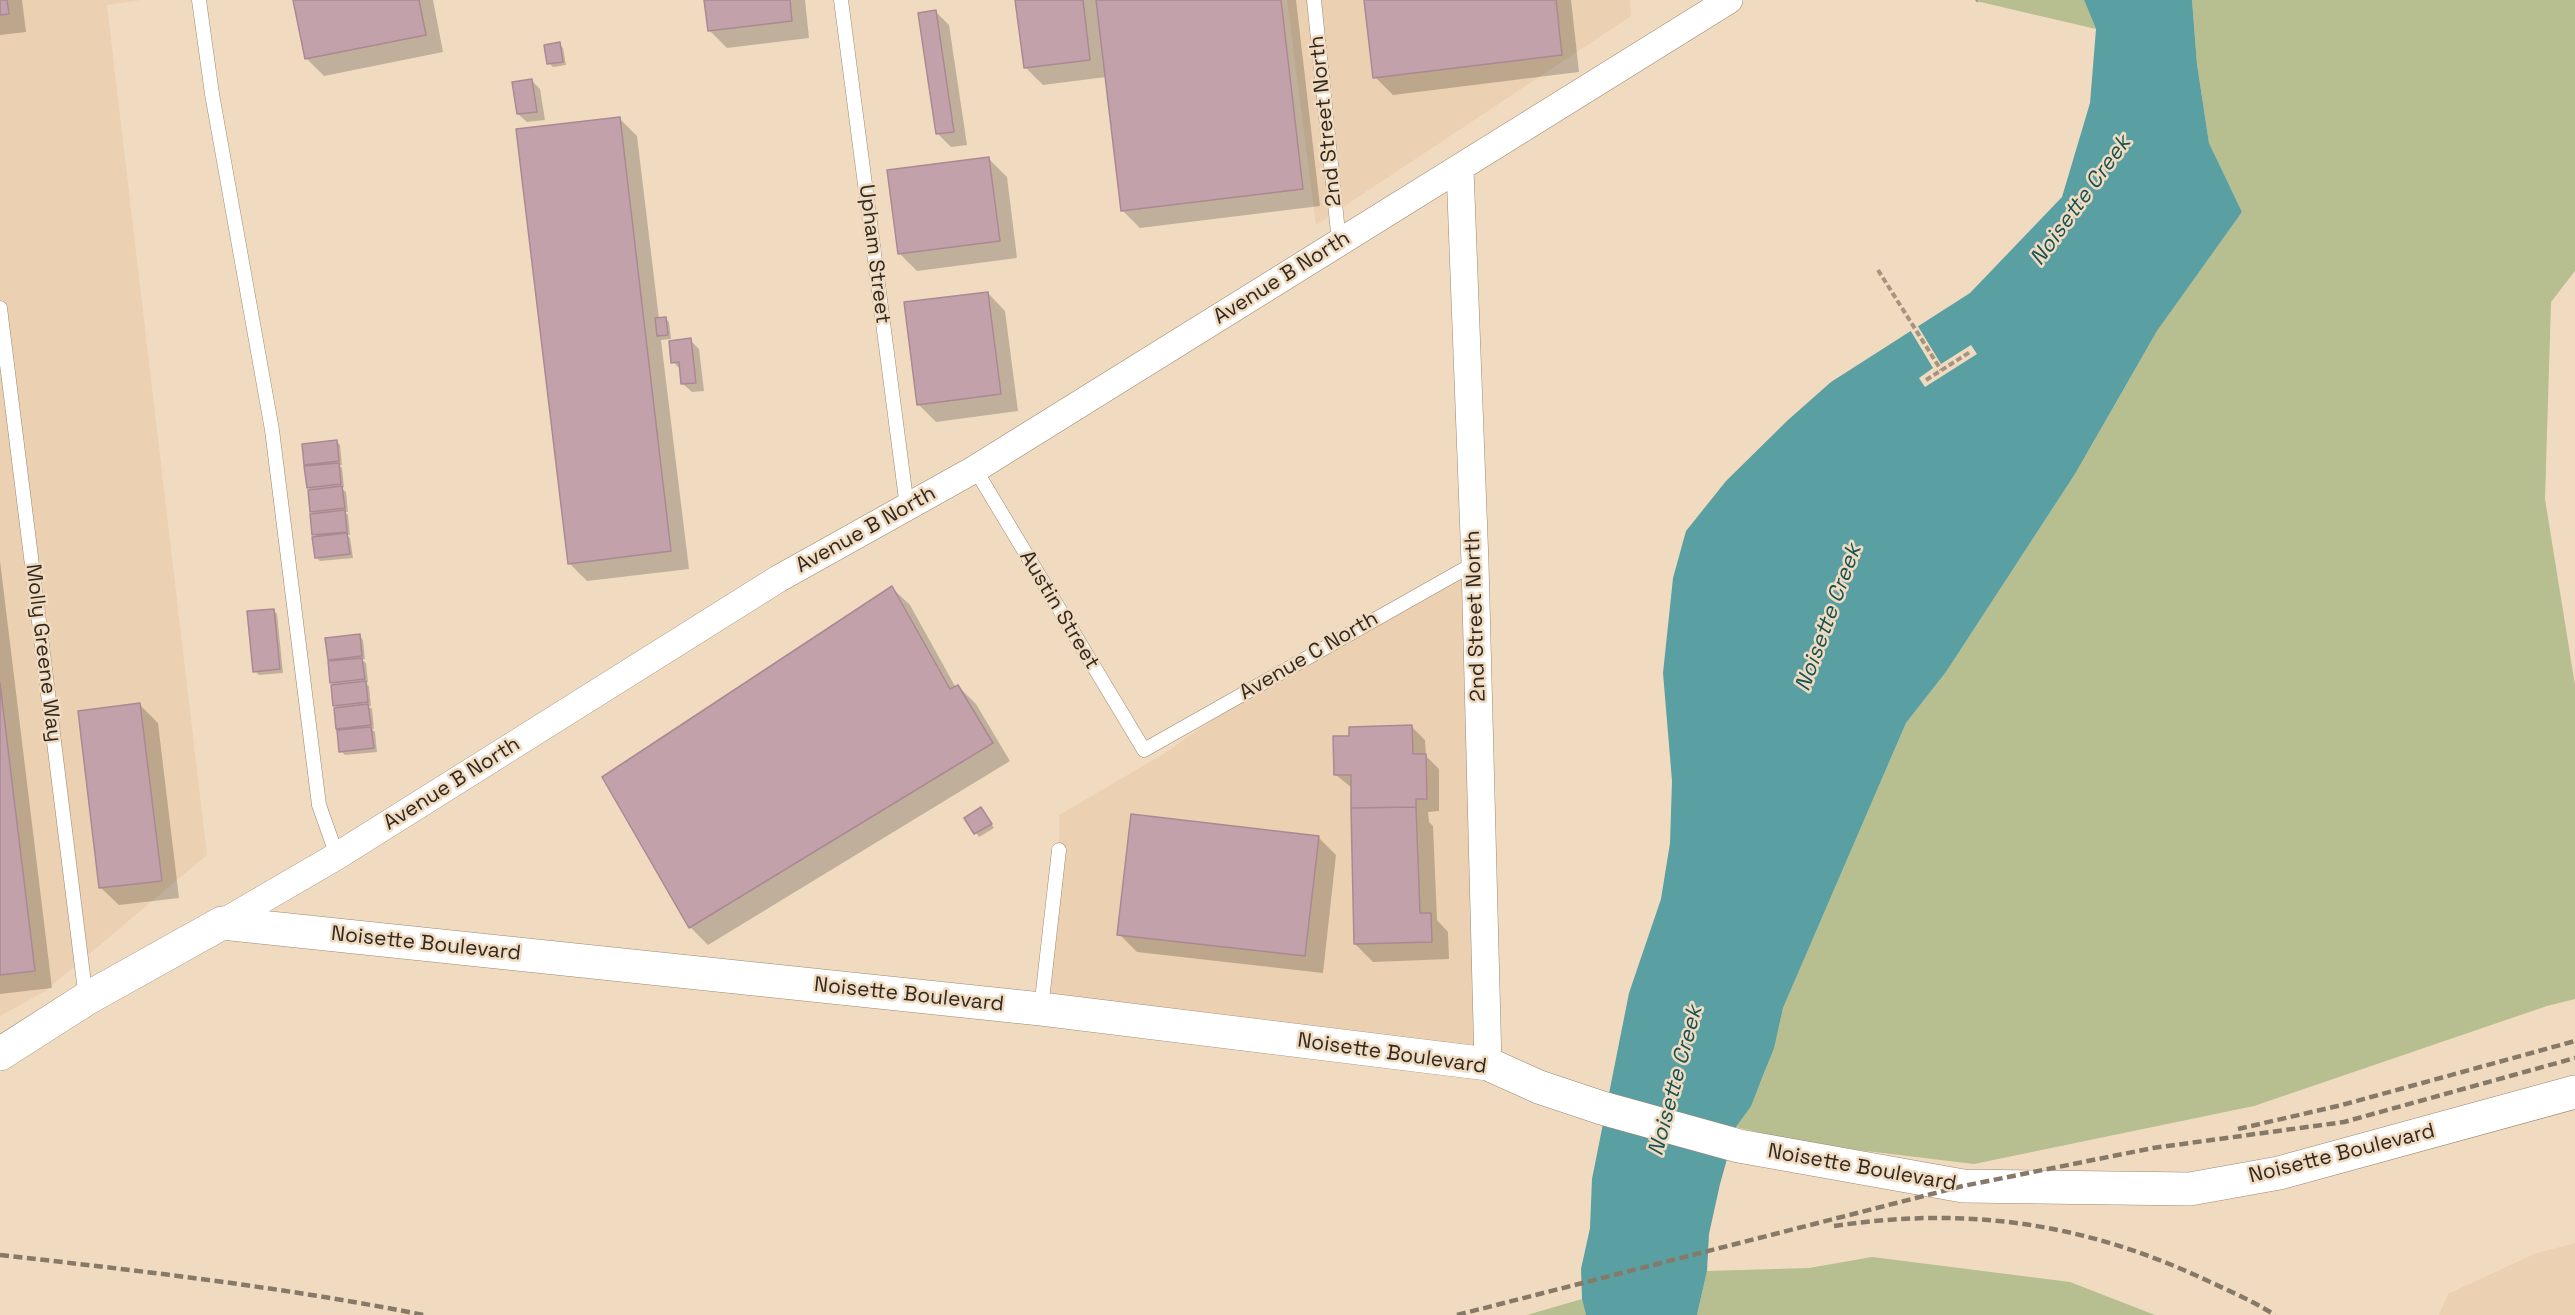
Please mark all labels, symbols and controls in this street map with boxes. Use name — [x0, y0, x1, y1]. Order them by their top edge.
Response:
street label: 2nd Street North — [1305, 34, 1347, 208]
water label: Noisette Creek — [2025, 131, 2137, 271]
street label: Upham Street — [853, 183, 895, 325]
street label: Avenue B North — [1209, 226, 1355, 330]
street label: Avenue B North — [792, 481, 940, 579]
street label: 2nd Street North — [1460, 530, 1492, 702]
water label: Noisette Creek — [1790, 541, 1868, 695]
street label: Austin Street — [1014, 546, 1104, 674]
street label: Molly Greene Way — [20, 562, 66, 744]
street label: Avenue C North — [1235, 606, 1383, 706]
street label: Avenue B North — [379, 732, 525, 836]
street label: Noisette Boulevard — [330, 921, 522, 967]
street label: Noisette Boulevard — [813, 972, 1005, 1018]
water label: Noisette Creek — [1643, 1003, 1709, 1159]
street label: Noisette Boulevard — [1296, 1028, 1488, 1080]
street label: Noisette Boulevard — [2246, 1119, 2438, 1189]
street label: Noisette Boulevard — [1766, 1139, 1958, 1197]

